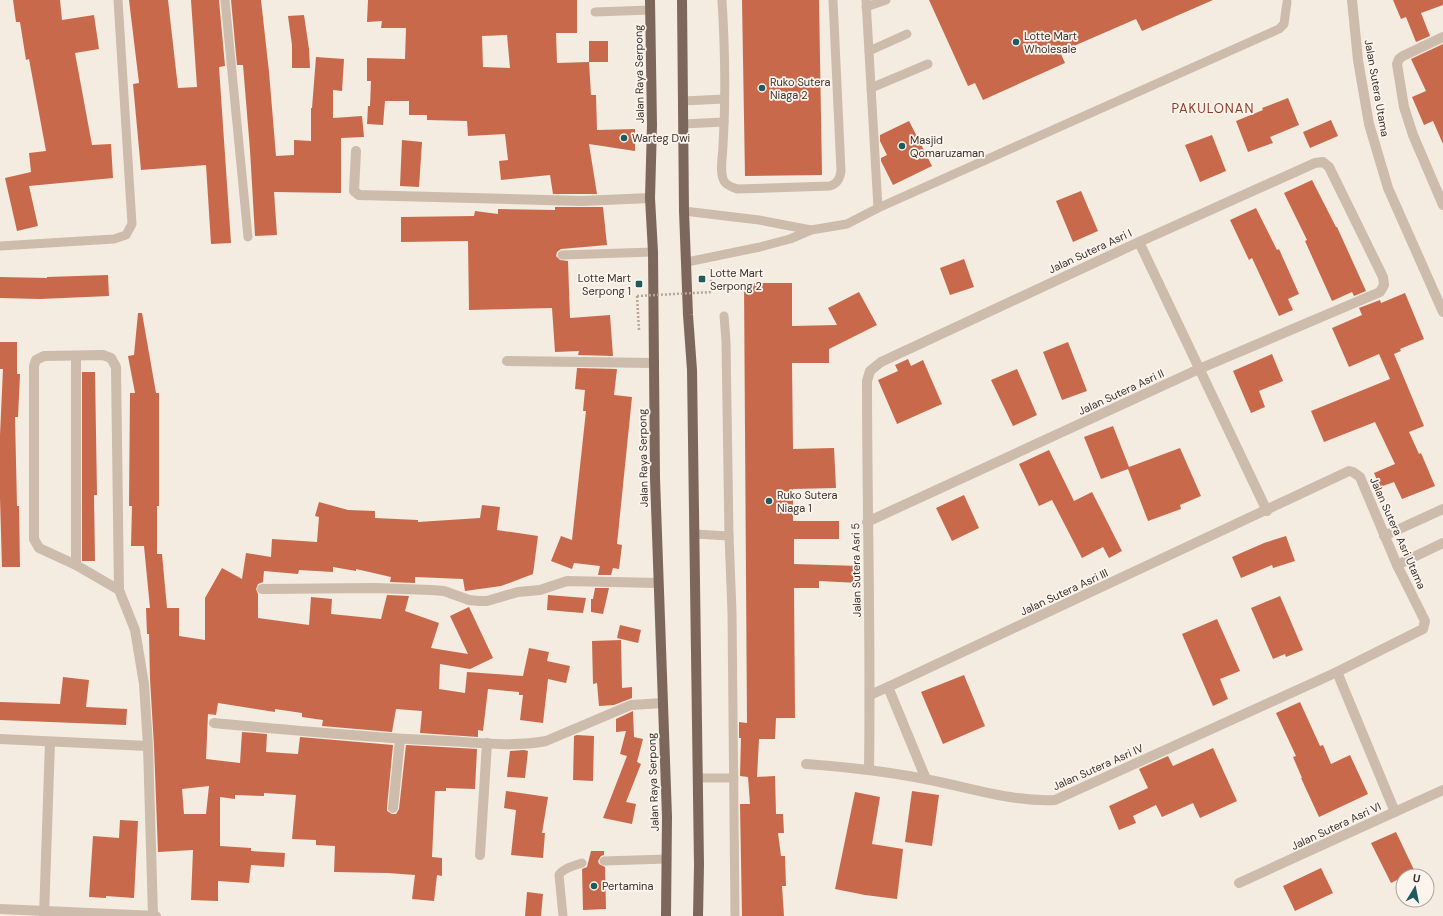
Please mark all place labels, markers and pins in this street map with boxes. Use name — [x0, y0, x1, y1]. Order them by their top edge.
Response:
place label: Lotte Mart Wholesale — [1024, 29, 1077, 56]
marker: Lotte Mart Wholesale — [1011, 37, 1021, 47]
place label: Ruko Sutera Niaga 2 — [770, 75, 831, 102]
marker: Ruko Sutera Niaga 2 — [757, 83, 767, 93]
place label: Warteg Dwi — [632, 131, 690, 145]
marker: Warteg Dwi — [619, 133, 629, 143]
place label: Masjid Qomaruzaman — [910, 133, 984, 160]
marker: Masjid Qomaruzaman — [897, 141, 907, 151]
place label: Lotte Mart Serpong 2 — [710, 266, 763, 293]
place label: Lotte Mart Serpong 1 — [578, 271, 631, 298]
marker: Lotte Mart Serpong 2 — [697, 274, 707, 284]
marker: Lotte Mart Serpong 1 — [634, 279, 644, 289]
place label: Ruko Sutera Niaga 1 — [777, 488, 838, 515]
marker: Ruko Sutera Niaga 1 — [764, 496, 774, 506]
place label: Pertamina — [602, 879, 653, 893]
marker: Pertamina — [589, 881, 599, 891]

